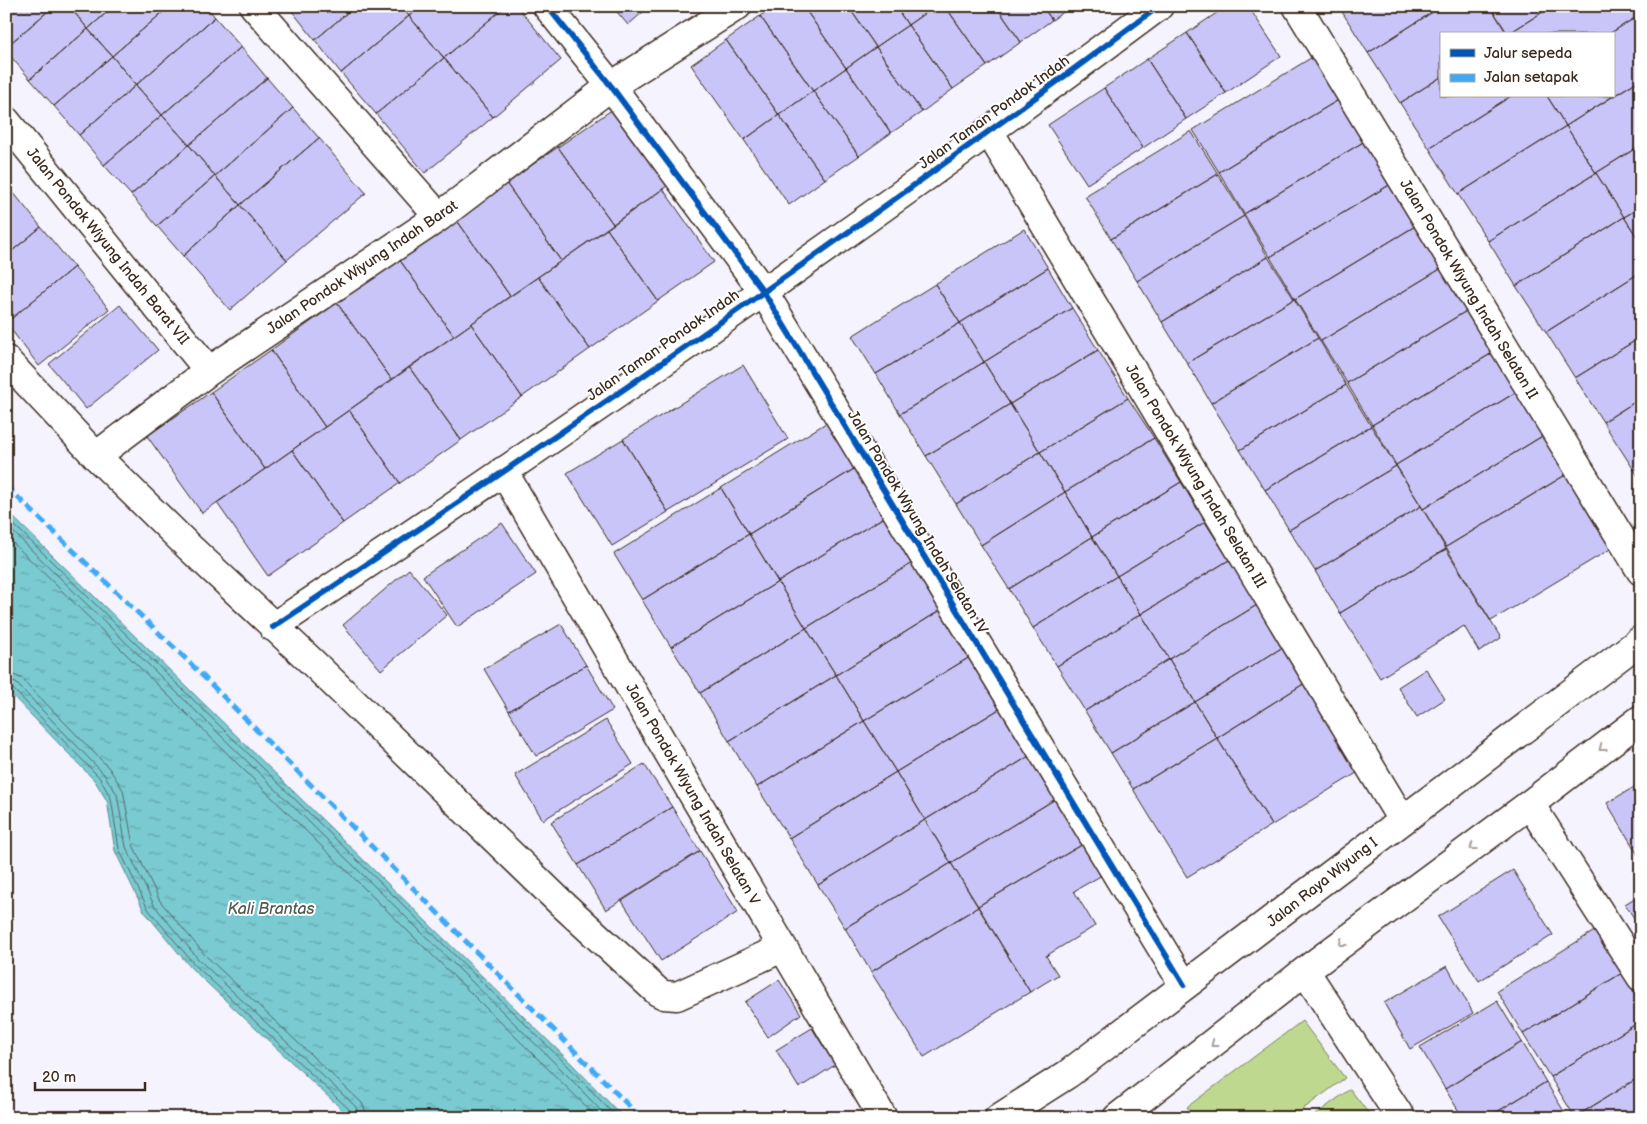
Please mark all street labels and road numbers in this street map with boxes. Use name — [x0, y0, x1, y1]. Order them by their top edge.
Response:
street label: Jalan Taman Pondok Indah — [915, 51, 1073, 174]
street label: Jalan Pondok Wiyung Indah Barat VII — [22, 144, 193, 349]
street label: Jalan Pondok Wiyung Indah Selatan II — [1395, 176, 1542, 403]
street label: Jalan Pondok Wiyung Indah Barat — [263, 196, 462, 339]
street label: Jalan Taman Pondok Indah — [583, 285, 743, 405]
street label: Jalan Pondok Wiyung Indah Selatan III — [1121, 361, 1270, 592]
street label: Jalan Pondok Wiyung Indah Selatan IV — [843, 407, 992, 638]
street label: Jalan Pondok Wiyung Indah Selatan V — [621, 680, 764, 909]
street label: Jalan Raya Wiyung I — [1263, 833, 1382, 931]

